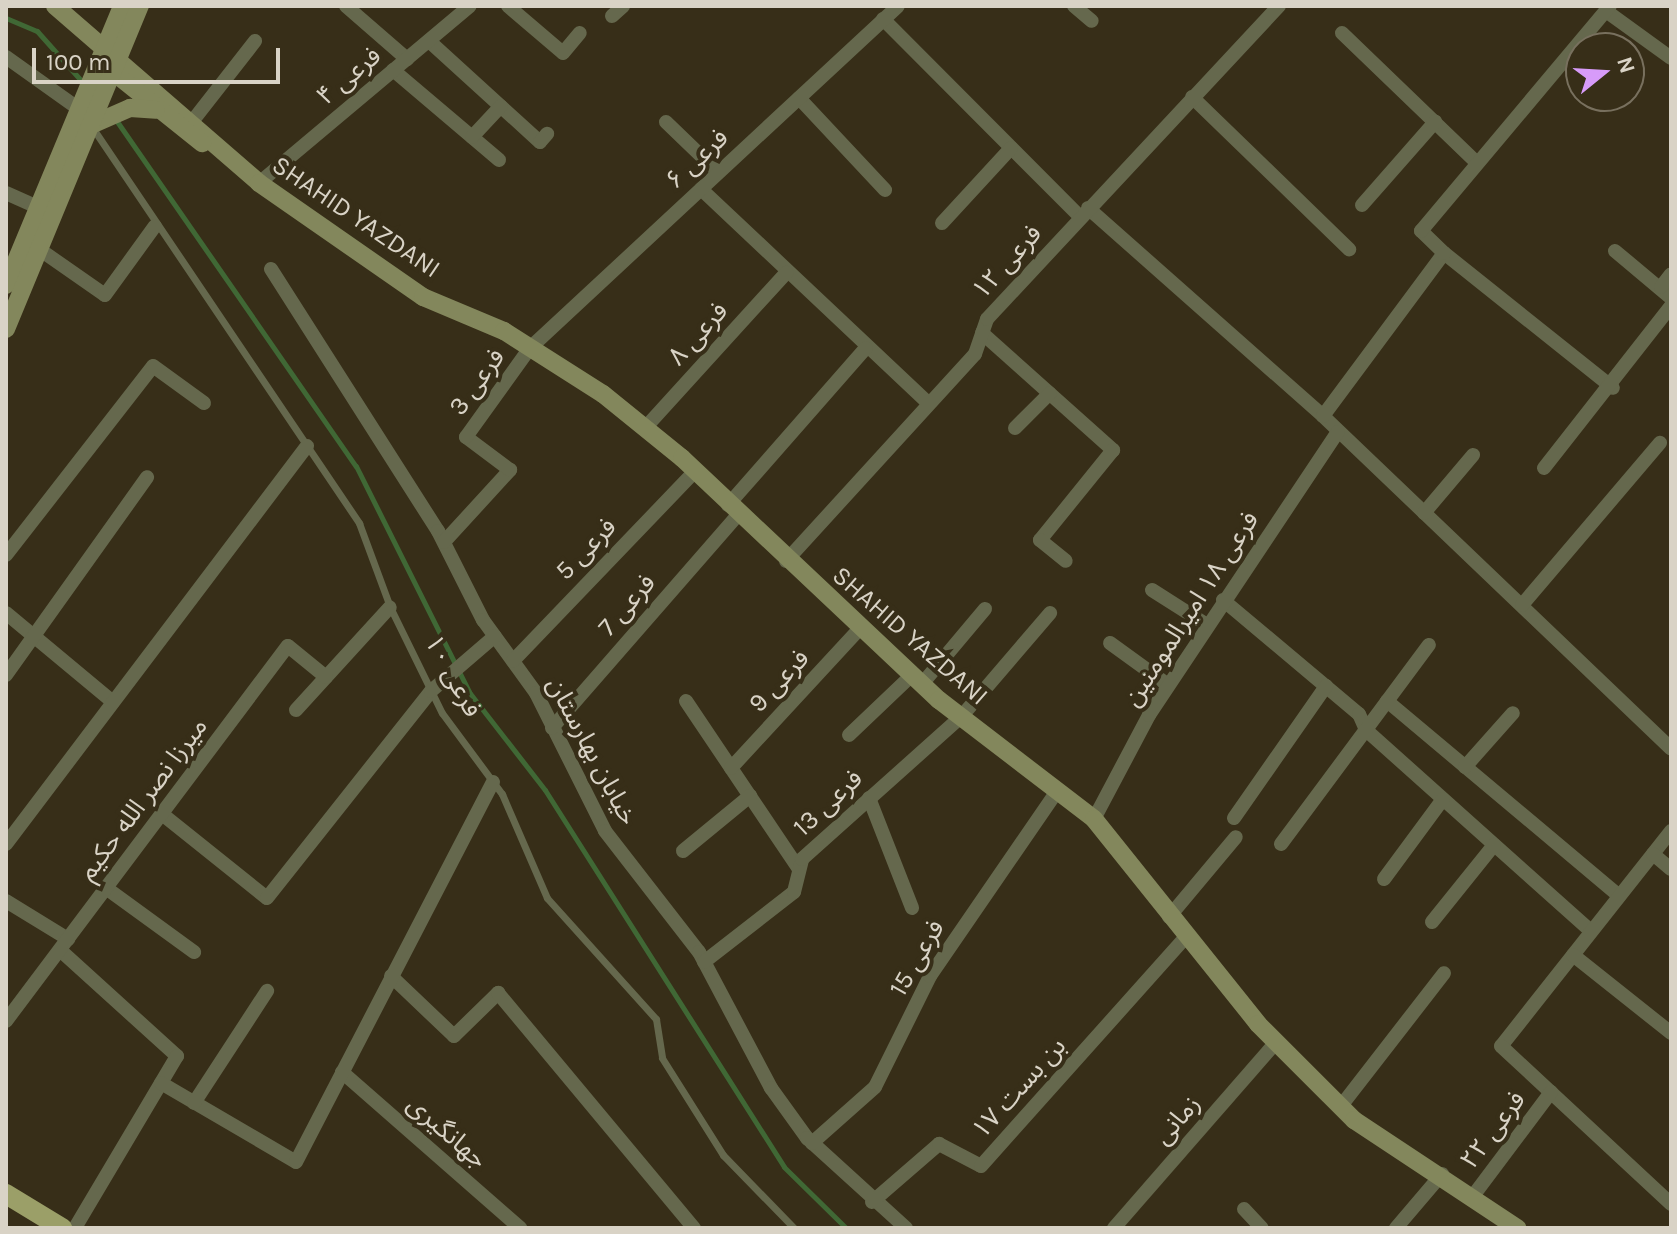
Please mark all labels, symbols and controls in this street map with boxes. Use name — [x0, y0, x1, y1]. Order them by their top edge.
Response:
scale bar — [36, 32, 284, 82]
north arrow — [1565, 32, 1645, 112]
street label: فرعی ۴ — [310, 40, 388, 112]
text: 100 m — [46, 48, 111, 76]
text: N — [1611, 54, 1641, 77]
street label: فرعی ۶ — [659, 122, 735, 196]
street label: SHAHID YAZDANI — [266, 149, 446, 285]
street label: فرعی ۱۲ — [965, 218, 1049, 306]
street label: فرعی ۸ — [661, 296, 735, 372]
street label: فرعی 3 — [442, 342, 512, 422]
street label: فرعی ۱۸ امیرالمومنین — [1116, 506, 1266, 712]
street label: فرعی 5 — [549, 511, 623, 587]
street label: SHAHID YAZDANI — [826, 560, 994, 712]
street label: فرعی 7 — [592, 568, 662, 642]
street label: فرعی ۱۰ — [418, 629, 488, 723]
street label: فرعی 9 — [742, 643, 816, 719]
street label: خیابان بهارستان — [540, 672, 644, 830]
street label: میرزا نصر الله حکیم — [72, 712, 214, 886]
street label: فرعی 13 — [787, 763, 869, 843]
street label: فرعی 15 — [883, 914, 951, 1002]
street label: بن بست ۱۷ — [965, 1031, 1073, 1145]
street label: فرعی ۲۲ — [1454, 1085, 1532, 1175]
street label: جهانگیری — [401, 1089, 493, 1175]
street label: زمانی — [1147, 1089, 1207, 1151]

